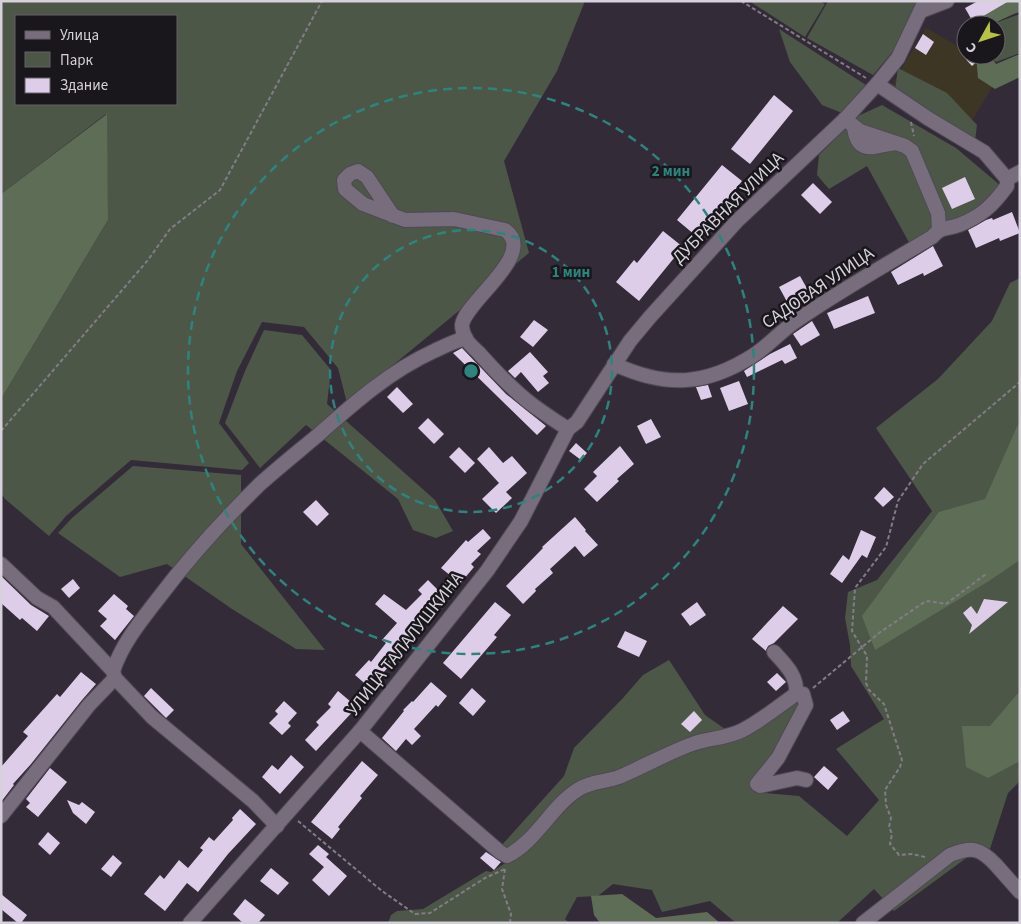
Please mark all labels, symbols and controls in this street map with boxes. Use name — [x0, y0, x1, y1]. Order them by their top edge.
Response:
legend — [15, 15, 178, 105]
north arrow — [956, 15, 1006, 65]
text: Улица — [60, 25, 99, 46]
text: С — [962, 38, 982, 57]
text: Парк — [60, 50, 94, 71]
text: Здание — [60, 75, 108, 96]
street label: ДУБРАВНАЯ УЛИЦА — [666, 146, 790, 270]
text: 2 мин — [652, 161, 690, 182]
street label: САДОВАЯ УЛИЦА — [757, 241, 879, 335]
text: 1 мин — [552, 262, 590, 283]
centre of rings — [462, 362, 480, 380]
street label: УЛИЦА ТАЛАЛУШКИНА — [341, 567, 469, 721]

